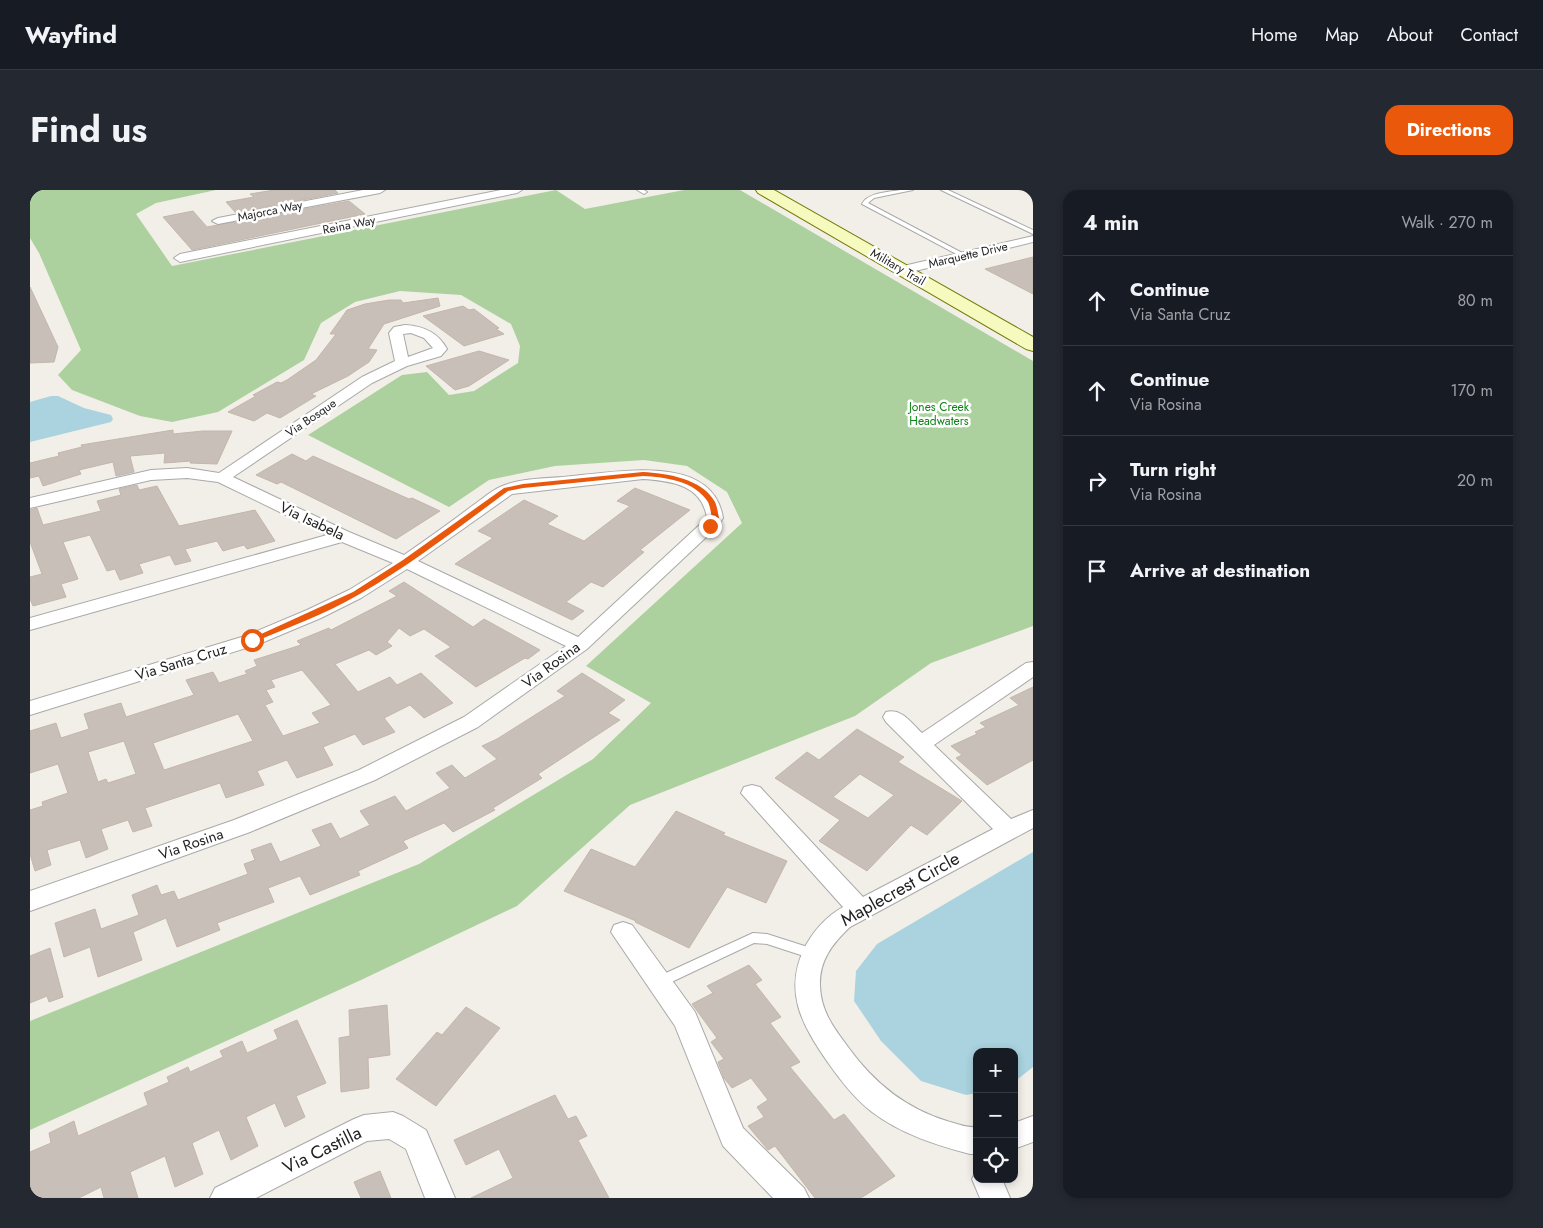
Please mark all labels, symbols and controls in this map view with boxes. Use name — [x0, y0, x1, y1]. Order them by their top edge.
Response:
text: Wayfind — [25, 17, 117, 52]
text: Home — [1251, 22, 1297, 48]
text: Map — [1325, 22, 1359, 48]
text: About — [1387, 22, 1432, 48]
text: Contact — [1460, 22, 1518, 48]
text: Find us — [30, 105, 147, 155]
button: Directions — [1385, 105, 1513, 155]
street label: Majorca Way — [236, 196, 305, 226]
text: 4 min — [1083, 208, 1139, 238]
street label: Reina Way — [321, 211, 378, 239]
text: Walk · 270 m — [1402, 211, 1493, 234]
street label: Marquette Drive — [927, 237, 1009, 273]
street label: Military Trail — [867, 244, 929, 290]
text: Continue — [1130, 276, 1209, 303]
icon: ahead — [1083, 287, 1111, 315]
text: 80 m — [1457, 289, 1493, 312]
text: Via Santa Cruz — [1130, 303, 1231, 326]
text: Continue — [1130, 366, 1209, 393]
icon: ahead — [1083, 377, 1111, 405]
text: 170 m — [1451, 379, 1493, 402]
text: Via Rosina — [1130, 393, 1202, 416]
street label: Via Bosque — [282, 394, 340, 442]
park label: Jones Creek Headwaters — [907, 398, 970, 430]
text: Turn right — [1130, 456, 1216, 483]
icon: right — [1083, 467, 1111, 495]
text: 20 m — [1457, 469, 1493, 492]
text: Via Rosina — [1130, 483, 1202, 506]
street label: Via Isabela — [276, 496, 348, 546]
route end — [699, 515, 722, 538]
icon: arrive — [1083, 557, 1111, 585]
text: Arrive at destination — [1130, 557, 1310, 584]
route start — [241, 629, 264, 652]
street label: Via Rosina — [517, 636, 585, 694]
street label: Via Santa Cruz — [133, 638, 229, 686]
street label: Via Rosina — [156, 823, 226, 865]
street label: Maplecrest Circle — [836, 845, 964, 933]
map controls — [973, 1048, 1018, 1183]
button: + — [973, 1048, 1018, 1093]
button: − — [973, 1093, 1018, 1138]
street label: Via Castilla — [278, 1120, 366, 1180]
button: locate — [973, 1138, 1018, 1183]

